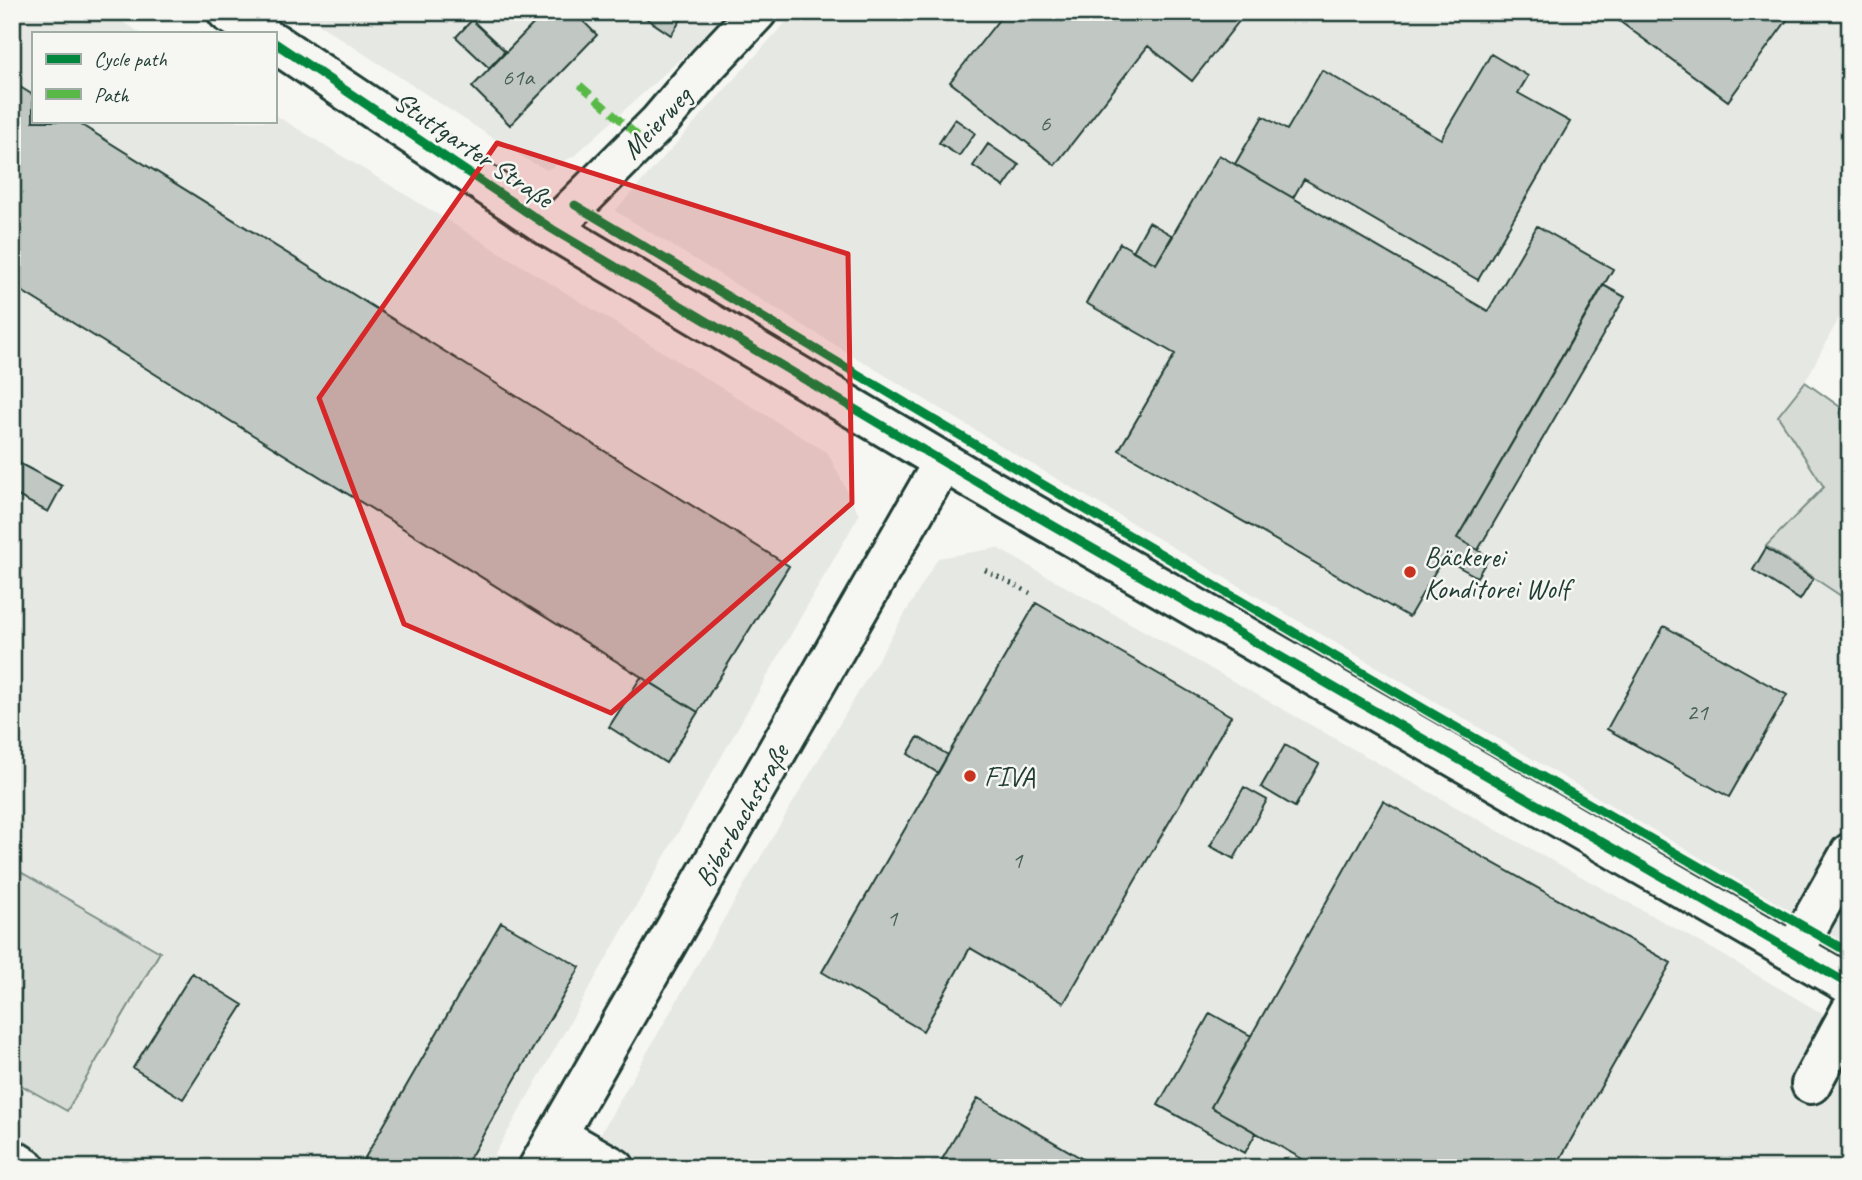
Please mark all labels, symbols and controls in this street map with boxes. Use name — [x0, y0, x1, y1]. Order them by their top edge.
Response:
legend — [32, 32, 276, 122]
text: Cycle path — [94, 46, 167, 72]
house number: 61a — [502, 62, 536, 92]
street label: Meierweg — [614, 77, 700, 166]
text: Path — [94, 82, 130, 108]
street label: Stuttgarter Straße — [388, 83, 561, 216]
house number: 6 — [1040, 108, 1052, 138]
place label: Bäckerei Konditorei Wolf — [1424, 539, 1575, 606]
marker: Bäckerei Konditorei Wolf — [1402, 564, 1418, 580]
house number: 21 — [1686, 697, 1709, 727]
street label: Biberbachstraße — [686, 736, 797, 893]
place label: FIVA — [984, 759, 1036, 794]
marker: FIVA — [962, 768, 978, 784]
house number: 1 — [1012, 845, 1024, 875]
house number: 1 — [887, 903, 899, 933]

